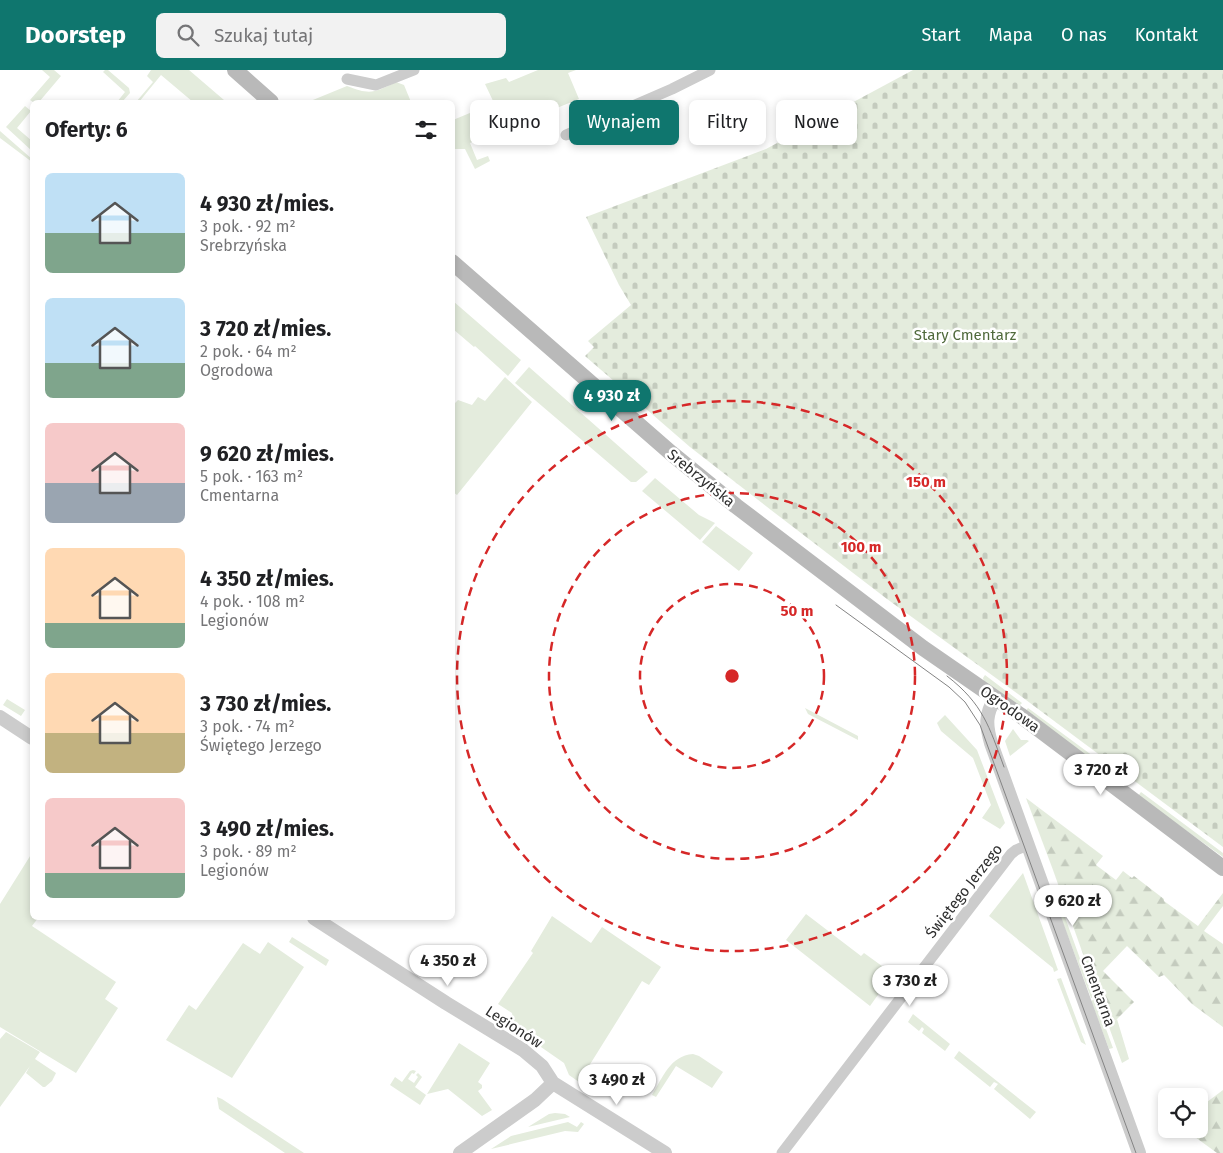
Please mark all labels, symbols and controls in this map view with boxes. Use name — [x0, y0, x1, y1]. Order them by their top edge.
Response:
search box — [156, 13, 506, 58]
text: Doorstep — [25, 21, 126, 49]
icon: search — [174, 21, 202, 49]
text: Szukaj tutaj — [214, 24, 313, 47]
text: Start — [921, 24, 961, 46]
text: Mapa — [989, 24, 1033, 46]
text: O nas — [1061, 24, 1107, 46]
text: Kontakt — [1135, 24, 1198, 46]
chip: Kupno — [470, 100, 559, 145]
chip: Wynajem — [569, 100, 679, 145]
chip: Filtry — [689, 100, 766, 145]
chip: Nowe — [776, 100, 857, 145]
icon: filters — [412, 116, 440, 144]
text: Oferty: 6 — [45, 117, 128, 143]
text: 4 930 zł/mies. — [200, 191, 334, 217]
icon: home — [85, 193, 145, 253]
text: 3 pok. · 92 m² — [200, 217, 296, 236]
text: Srebrzyńska — [200, 236, 287, 255]
text: 3 720 zł/mies. — [200, 316, 331, 342]
icon: home — [85, 318, 145, 378]
park label: Stary Cmentarz — [914, 326, 1017, 344]
text: 2 pok. · 64 m² — [200, 342, 297, 361]
text: Ogrodowa — [200, 361, 273, 380]
pin: 4 930 zł — [560, 380, 664, 422]
text: 4 930 zł — [584, 386, 640, 405]
text: 9 620 zł/mies. — [200, 441, 334, 467]
icon: home — [85, 443, 145, 503]
street label: Srebrzyńska — [664, 445, 738, 511]
text: 5 pok. · 163 m² — [200, 467, 303, 486]
text: 150 m — [906, 473, 946, 491]
text: Cmentarna — [200, 486, 279, 505]
text: 100 m — [841, 538, 881, 556]
text: 4 350 zł/mies. — [200, 566, 334, 592]
icon: home — [85, 568, 145, 628]
text: 4 pok. · 108 m² — [200, 592, 305, 611]
text: 50 m — [780, 602, 814, 620]
text: Legionów — [200, 611, 269, 630]
centre of rings — [723, 667, 741, 685]
street label: Ogrodowa — [977, 682, 1043, 736]
text: 3 730 zł/mies. — [200, 691, 331, 717]
icon: home — [85, 693, 145, 753]
text: 3 pok. · 74 m² — [200, 717, 295, 736]
text: Świętego Jerzego — [200, 736, 322, 755]
pin: 3 720 zł — [1049, 754, 1153, 796]
text: 3 720 zł — [1074, 760, 1128, 779]
text: 3 490 zł/mies. — [200, 816, 334, 842]
icon: home — [85, 818, 145, 878]
street label: Świętego Jerzego — [922, 840, 1006, 942]
text: 3 pok. · 89 m² — [200, 842, 297, 861]
text: Legionów — [200, 861, 269, 880]
pin: 9 620 zł — [1021, 884, 1125, 927]
text: 9 620 zł — [1045, 891, 1101, 910]
pin: 4 350 zł — [396, 944, 500, 987]
text: 4 350 zł — [420, 951, 476, 970]
street label: Cmentarna — [1077, 953, 1119, 1029]
pin: 3 730 zł — [858, 964, 962, 1007]
text: 3 730 zł — [883, 971, 937, 990]
street label: Legionów — [482, 1002, 546, 1052]
pin: 3 490 zł — [565, 1064, 669, 1106]
text: 3 490 zł — [589, 1070, 645, 1089]
map controls — [1158, 1088, 1208, 1138]
button: locate — [1158, 1088, 1208, 1138]

